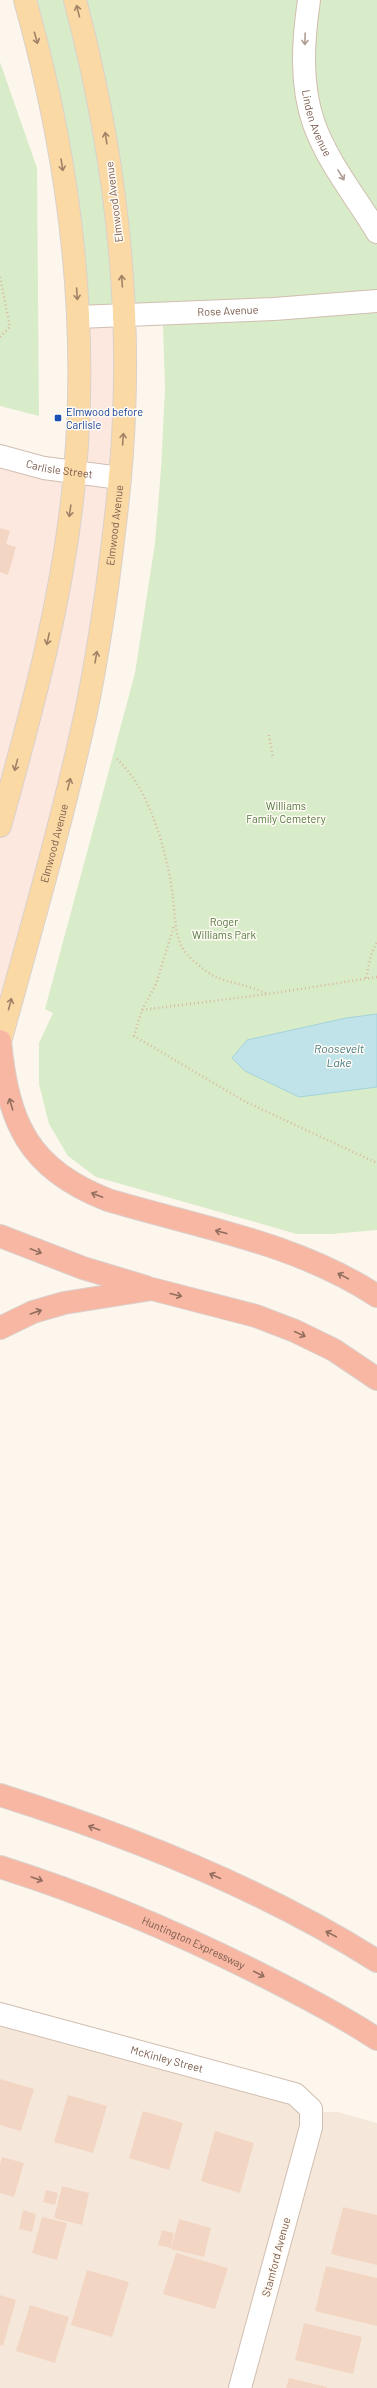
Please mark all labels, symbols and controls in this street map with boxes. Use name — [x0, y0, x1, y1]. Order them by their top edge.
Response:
one-way arrow — [74, 5, 81, 18]
one-way arrow — [33, 31, 40, 44]
one-way arrow — [301, 32, 308, 45]
street label: Linden Avenue — [300, 89, 335, 158]
one-way arrow — [102, 132, 110, 145]
one-way arrow — [58, 158, 66, 171]
street label: Elmwood Avenue — [102, 161, 125, 243]
one-way arrow — [337, 169, 345, 180]
one-way arrow — [119, 275, 126, 288]
one-way arrow — [73, 287, 80, 300]
street label: Rose Avenue — [197, 303, 259, 318]
place label: Elmwood before Carlisle — [66, 405, 143, 431]
marker: Elmwood before Carlisle — [53, 413, 63, 423]
one-way arrow — [119, 433, 126, 446]
street label: Carlisle Street — [25, 456, 94, 480]
street label: Elmwood Avenue — [103, 484, 125, 566]
one-way arrow — [66, 504, 74, 517]
one-way arrow — [43, 632, 51, 645]
one-way arrow — [93, 651, 101, 664]
one-way arrow — [12, 759, 19, 772]
one-way arrow — [66, 778, 73, 791]
park label: Williams Family Cemetery — [246, 799, 326, 825]
street label: Elmwood Avenue — [37, 802, 70, 884]
park label: Roger Williams Park — [192, 915, 257, 941]
one-way arrow — [7, 998, 14, 1011]
water label: Roosevelt Lake — [314, 1041, 365, 1069]
one-way arrow — [7, 1098, 14, 1111]
one-way arrow — [91, 1191, 103, 1199]
one-way arrow — [215, 1228, 228, 1235]
one-way arrow — [29, 1248, 41, 1256]
one-way arrow — [337, 1272, 349, 1280]
one-way arrow — [170, 1292, 183, 1300]
one-way arrow — [29, 1308, 42, 1315]
one-way arrow — [294, 1331, 306, 1338]
one-way arrow — [89, 1823, 101, 1831]
one-way arrow — [209, 1872, 221, 1879]
one-way arrow — [31, 1876, 43, 1884]
street label: Huntington Expressway — [140, 1913, 247, 1972]
one-way arrow — [326, 1929, 338, 1937]
one-way arrow — [253, 1971, 265, 1978]
street label: McKinley Street — [129, 2043, 205, 2075]
street label: Stamford Avenue — [259, 2216, 292, 2298]

